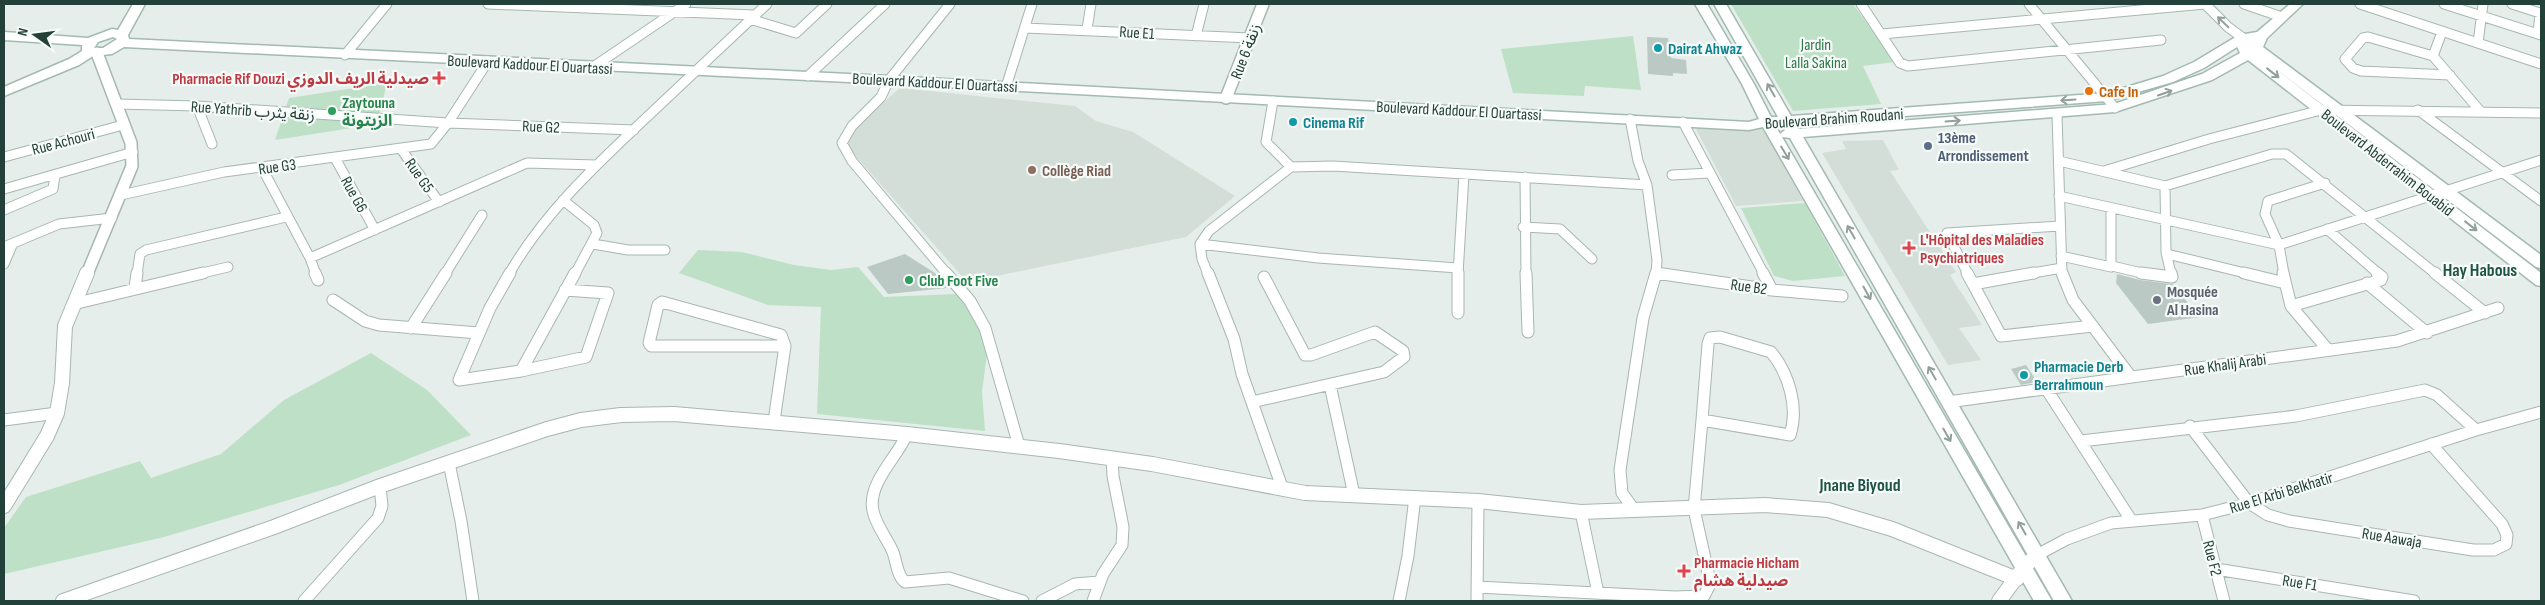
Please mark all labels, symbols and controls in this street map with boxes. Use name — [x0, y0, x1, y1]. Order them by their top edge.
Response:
north arrow — [10, 10, 60, 60]
one-way arrow — [2217, 16, 2229, 28]
street label: Rue 6 زنقة — [1227, 21, 1266, 82]
street label: Rue E1 — [1119, 23, 1156, 44]
text: N — [14, 26, 32, 38]
park label: Jardin Lalla Sakina — [1785, 36, 1847, 73]
place label: Dairat Ahwaz — [1668, 40, 1742, 59]
marker: Dairat Ahwaz — [1652, 42, 1664, 54]
street label: Boulevard Kaddour El Ouartassi — [447, 52, 613, 79]
one-way arrow — [2266, 68, 2279, 79]
place label: Pharmacie Rif Douzi صيدلية الريف الدوزي — [172, 70, 429, 92]
street label: Boulevard Kaddour El Ouartassi — [852, 70, 1018, 97]
marker: Pharmacie Rif Douzi صيدلية الريف الدوزي — [433, 72, 445, 84]
place label: Cafe In — [2099, 83, 2138, 102]
one-way arrow — [1765, 84, 1775, 98]
marker: Cafe In — [2083, 85, 2095, 97]
one-way arrow — [2157, 88, 2173, 97]
place label: Zaytouna الزيتونة — [342, 94, 395, 131]
one-way arrow — [2060, 96, 2076, 105]
street label: Rue Yathrib زنقة يثرب — [190, 98, 316, 125]
street label: Boulevard Kaddour El Ouartassi — [1376, 98, 1542, 125]
marker: Zaytouna الزيتونة — [326, 105, 338, 117]
street label: Boulevard Brahim Roudani — [1764, 105, 1904, 134]
street label: Boulevard Abderrahim Bouabid — [2317, 106, 2457, 221]
place label: Cinema Rif — [1303, 114, 1365, 133]
marker: Cinema Rif — [1287, 116, 1299, 128]
one-way arrow — [1945, 116, 1961, 126]
street label: Rue G2 — [522, 117, 560, 138]
street label: Rue Achouri — [30, 125, 97, 160]
place label: 13ème Arrondissement — [1937, 129, 2029, 166]
marker: 13ème Arrondissement — [1922, 140, 1934, 152]
one-way arrow — [1780, 145, 1790, 160]
street label: Rue G3 — [257, 155, 297, 180]
street label: Rue G5 — [400, 155, 437, 197]
place label: Collège Riad — [1042, 162, 1111, 181]
marker: Collège Riad — [1026, 164, 1038, 176]
street label: Rue G6 — [336, 173, 371, 216]
one-way arrow — [2464, 221, 2477, 232]
one-way arrow — [1846, 225, 1856, 239]
place label: L'Hôpital des Maladies Psychiatriques — [1920, 231, 2044, 268]
marker: L'Hôpital des Maladies Psychiatriques — [1902, 241, 1916, 255]
district label: Hay Habous — [2443, 260, 2517, 281]
place label: Club Foot Five — [919, 272, 998, 291]
marker: Club Foot Five — [903, 274, 915, 286]
street label: Rue B2 — [1729, 276, 1768, 299]
place label: Mosquée Al Hasina — [2166, 283, 2219, 320]
one-way arrow — [1863, 285, 1872, 300]
marker: Mosquée Al Hasina — [2151, 294, 2163, 306]
street label: Rue Khalij Arabi — [2183, 350, 2267, 381]
place label: Pharmacie Derb Berrahmoun — [2034, 358, 2123, 395]
one-way arrow — [1927, 365, 1937, 380]
marker: Pharmacie Derb Berrahmoun — [2018, 369, 2030, 381]
one-way arrow — [1942, 427, 1952, 441]
street label: Rue El Arbi Belkhatir — [2227, 469, 2336, 518]
district label: Jnane Biyoud — [1818, 475, 1901, 496]
one-way arrow — [2017, 521, 2027, 536]
street label: Rue Aawaja — [2361, 524, 2423, 553]
street label: Rue F2 — [2198, 539, 2225, 578]
place label: Pharmacie Hicham صيدلية هشام — [1694, 554, 1799, 592]
marker: Pharmacie Hicham صيدلية هشام — [1678, 565, 1690, 577]
street label: Rue F1 — [2281, 571, 2319, 596]

